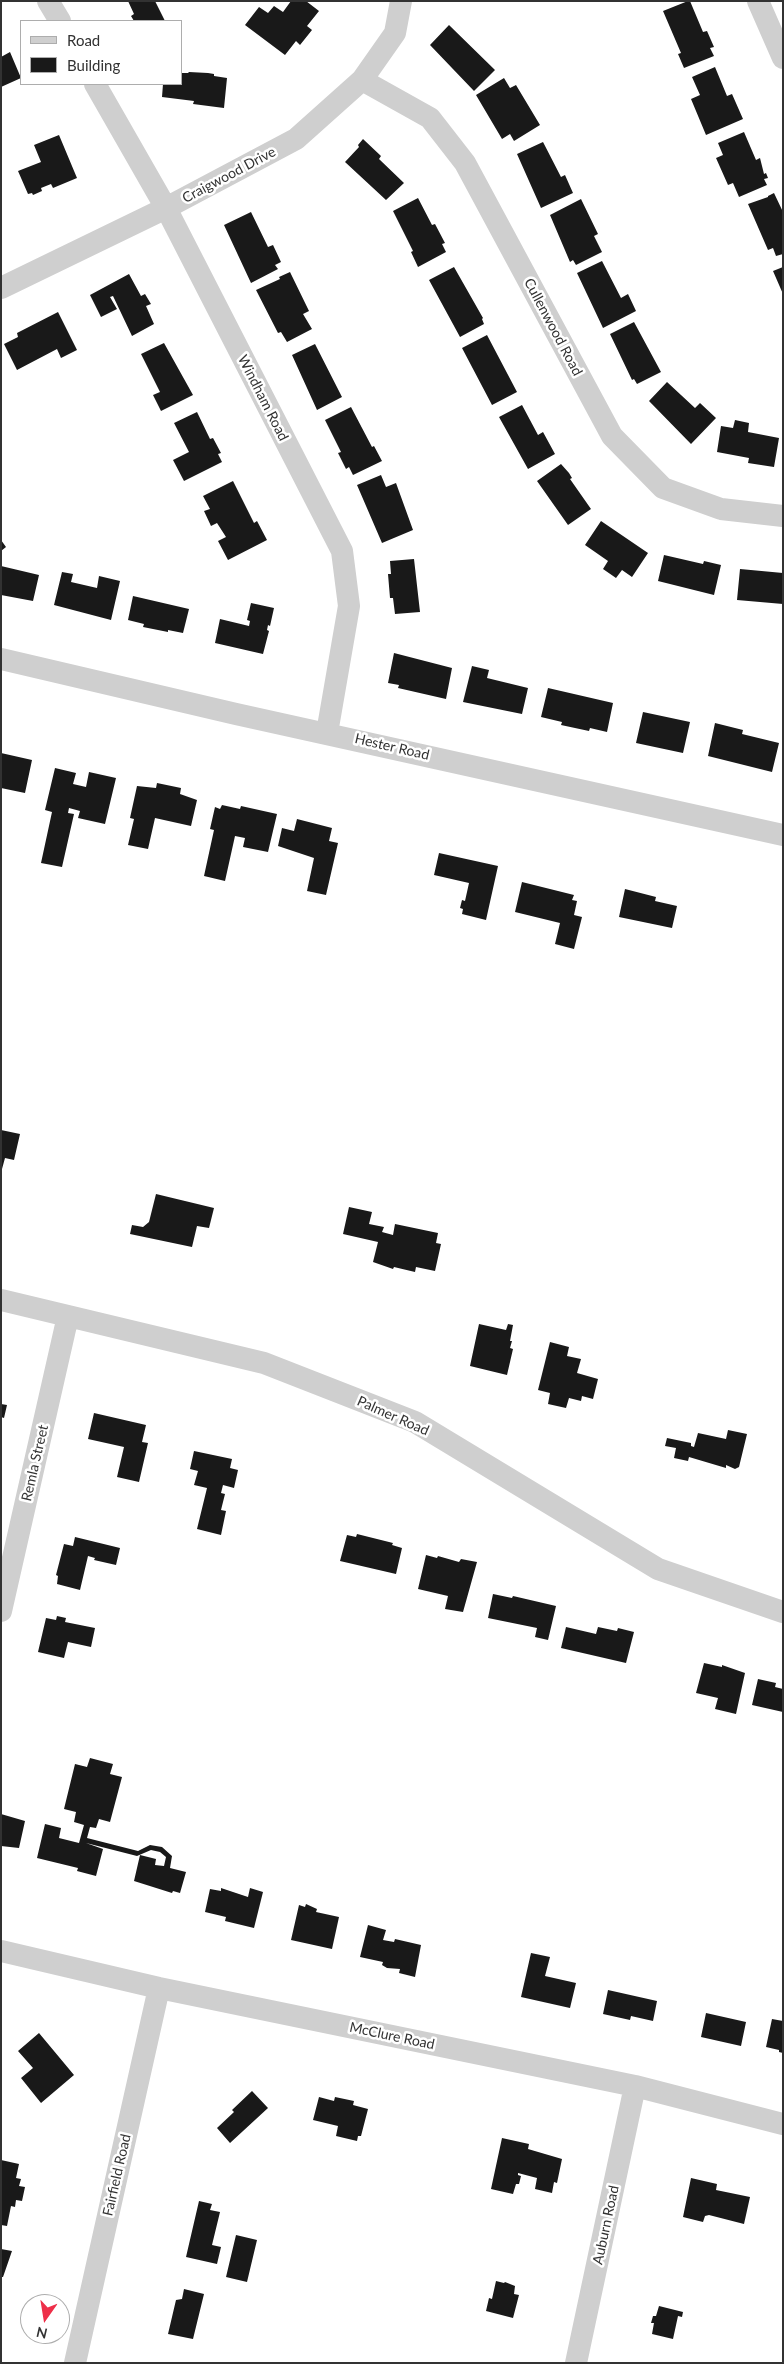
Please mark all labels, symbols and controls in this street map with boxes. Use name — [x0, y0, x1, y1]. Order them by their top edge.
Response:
legend — [20, 20, 182, 85]
text: Road — [67, 31, 100, 49]
text: Building — [67, 56, 120, 74]
street label: Craigwood Drive — [179, 143, 279, 207]
street label: Cullenwood Road — [520, 275, 586, 379]
street label: Windham Road — [234, 352, 292, 444]
street label: Hester Road — [353, 730, 431, 764]
street label: Palmer Road — [354, 1393, 432, 1439]
street label: Remla Street — [18, 1423, 52, 1503]
street label: McClure Road — [348, 2019, 436, 2053]
street label: Fairfield Road — [99, 2132, 135, 2218]
street label: Auburn Road — [589, 2184, 623, 2266]
north arrow — [20, 2294, 70, 2344]
text: N — [35, 2324, 49, 2343]

